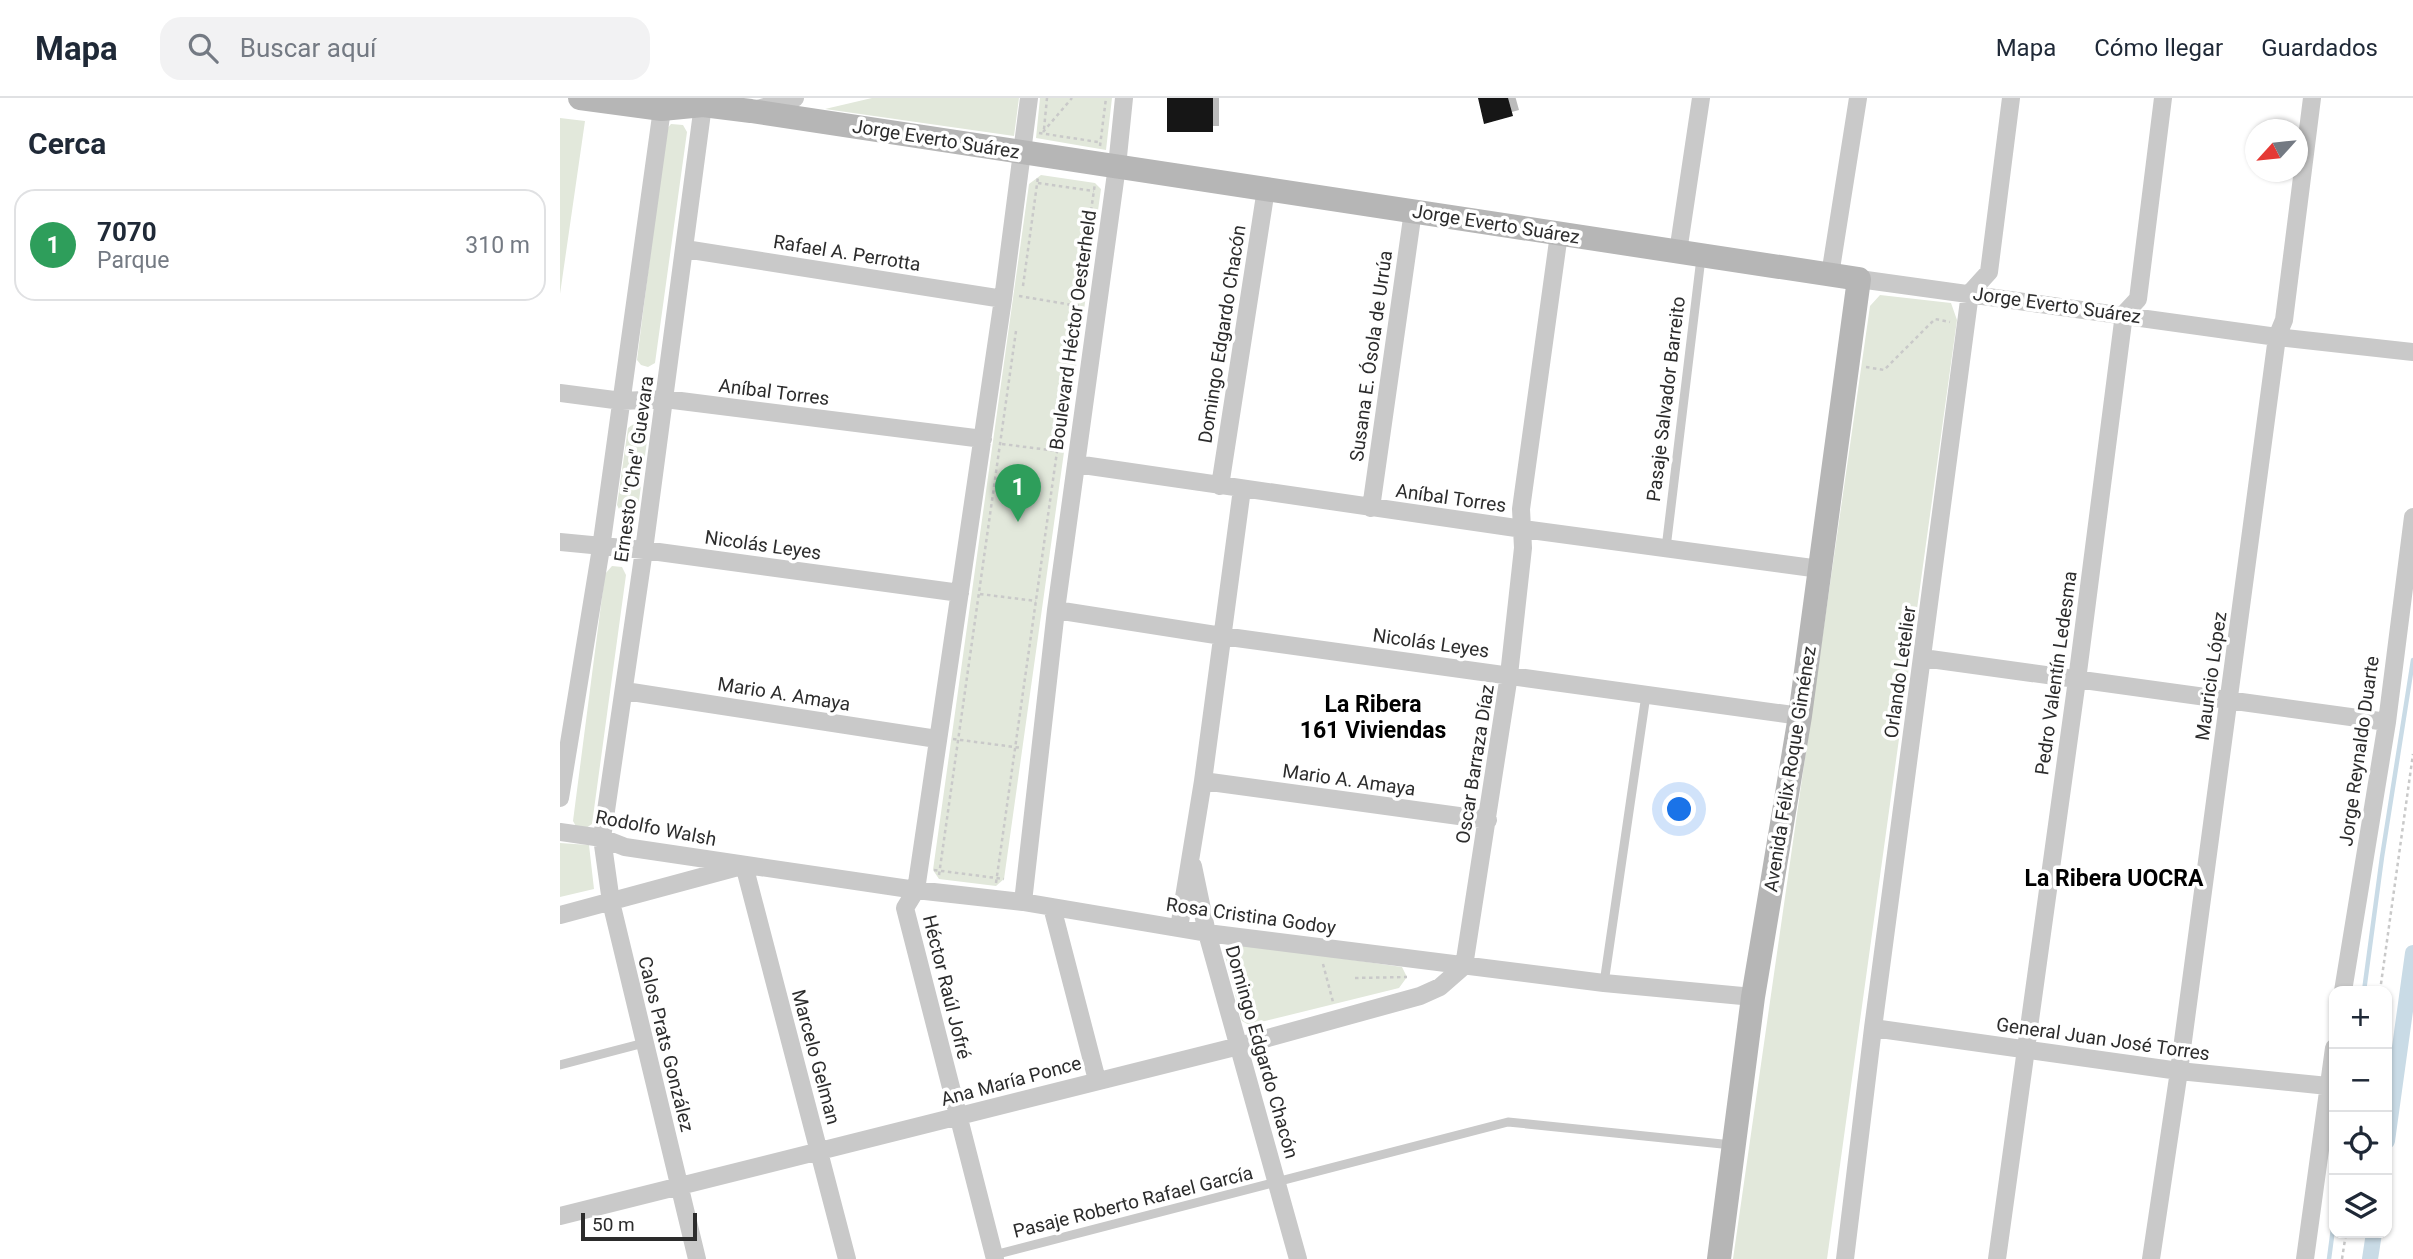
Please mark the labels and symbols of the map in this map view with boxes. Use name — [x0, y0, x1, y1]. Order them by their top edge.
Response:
street label: Jorge Everto Suárez — [851, 114, 1021, 164]
north arrow — [2245, 119, 2308, 182]
street label: Jorge Everto Suárez — [1411, 199, 1581, 249]
street label: Boulevard Héctor Oesterheld — [1045, 209, 1101, 451]
street label: Domingo Edgardo Chacón — [1193, 223, 1251, 445]
street label: Rafael A. Perrotta — [772, 230, 922, 276]
street label: Susana E. Ósola de Urrúa — [1345, 249, 1397, 463]
street label: Jorge Everto Suárez — [1972, 282, 2142, 328]
street label: Pasaje Salvador Barreito — [1642, 295, 1690, 503]
street label: Ernesto "Che" Guevara — [610, 374, 658, 564]
street label: Aníbal Torres — [717, 374, 831, 410]
pin: 1 — [995, 464, 1041, 522]
street label: Aníbal Torres — [1394, 479, 1508, 517]
street label: Nicolás Leyes — [703, 525, 823, 565]
street label: Pedro Valentín Ledesma — [2030, 570, 2082, 776]
street label: Orlando Letelier — [1879, 604, 1921, 740]
street label: Mauricio López — [2191, 610, 2231, 742]
street label: Nicolás Leyes — [1371, 623, 1491, 663]
street label: Avenida Félix Roque Giménez — [1759, 644, 1821, 894]
street label: Jorge Reynaldo Duarte — [2334, 654, 2384, 848]
street label: Mario A. Amaya — [716, 672, 852, 716]
street label: Oscar Barraza Díaz — [1451, 683, 1499, 845]
district label: La Ribera 161 Viviendas — [1300, 691, 1446, 744]
street label: Mario A. Amaya — [1281, 759, 1417, 801]
your location — [1662, 792, 1696, 826]
street label: Rodolfo Walsh — [594, 805, 718, 851]
district label: La Ribera UOCRA — [2025, 865, 2204, 892]
street label: Rosa Cristina Godoy — [1165, 893, 1337, 939]
street label: Héctor Raúl Jofré — [918, 913, 976, 1061]
street label: Domingo Edgardo Chacón — [1221, 943, 1303, 1161]
street label: Calos Prats González — [633, 954, 699, 1134]
street label: Marcelo Gelman — [787, 987, 845, 1127]
street label: General Juan José Torres — [1995, 1013, 2211, 1065]
street label: Ana María Ponce — [938, 1051, 1084, 1111]
street label: Pasaje Roberto Rafael García — [1011, 1161, 1255, 1243]
scale bar — [581, 1210, 696, 1242]

